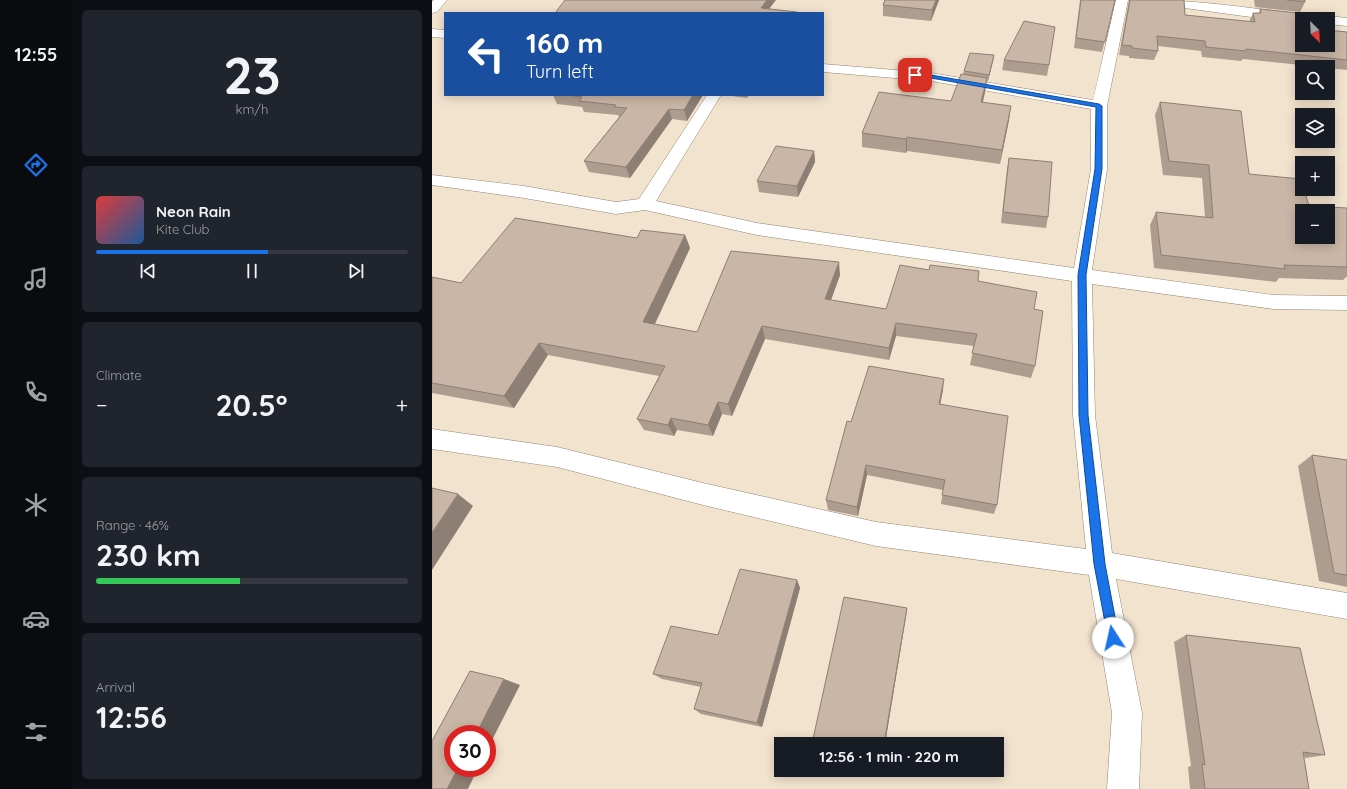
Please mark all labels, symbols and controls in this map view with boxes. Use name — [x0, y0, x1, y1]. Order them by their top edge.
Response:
north arrow — [1295, 12, 1335, 52]
map controls — [1295, 12, 1335, 244]
text: 160 m — [526, 25, 603, 60]
icon: left — [460, 28, 512, 80]
text: 23 — [223, 42, 281, 107]
text: 12:55 — [15, 43, 57, 66]
pin — [898, 58, 932, 92]
text: Turn left — [526, 60, 594, 83]
button: search — [1295, 60, 1335, 100]
icon: arrive — [904, 64, 926, 86]
text: km/h — [236, 101, 268, 117]
button: layers — [1295, 108, 1335, 148]
icon: directions — [22, 151, 50, 179]
button: + — [1295, 156, 1335, 196]
text: Neon Rain — [156, 202, 231, 221]
button: − — [1295, 204, 1335, 244]
text: Kite Club — [156, 221, 209, 237]
icon: previous — [137, 260, 159, 282]
icon: pause — [241, 260, 263, 282]
icon: next — [345, 260, 367, 282]
icon: music — [22, 265, 50, 293]
text: Climate — [96, 367, 142, 383]
icon: phone — [22, 378, 50, 406]
text: 20.5° — [216, 386, 288, 424]
text: − — [96, 391, 107, 419]
text: + — [396, 391, 408, 419]
icon: climate — [22, 491, 50, 519]
text: Range · 46% — [96, 517, 169, 533]
text: 230 km — [96, 536, 201, 574]
icon: car — [22, 605, 50, 633]
position arrow — [1092, 617, 1134, 659]
text: Arrival — [96, 679, 135, 695]
text: 12:56 — [96, 698, 167, 736]
icon: filters — [22, 718, 50, 746]
speed limit sign: 30 — [444, 725, 496, 777]
text: 12:56 · 1 min · 220 m — [819, 747, 959, 766]

